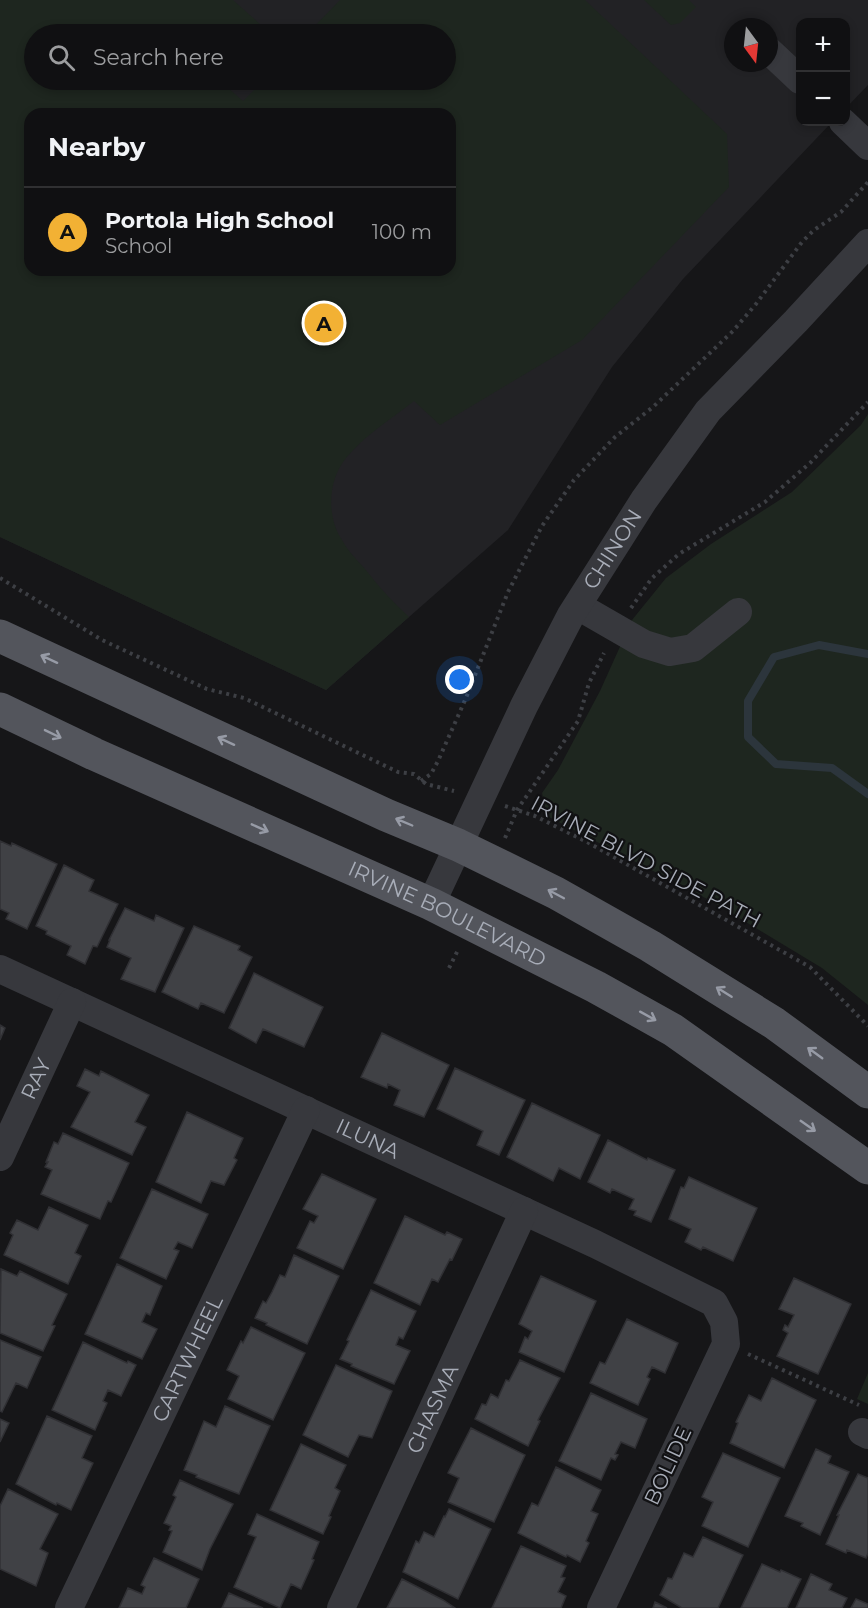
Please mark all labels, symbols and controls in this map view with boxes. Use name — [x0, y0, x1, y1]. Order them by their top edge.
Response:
north arrow — [724, 18, 778, 72]
map controls — [796, 18, 850, 126]
button: + — [796, 18, 850, 72]
search box — [24, 24, 456, 90]
icon: search — [45, 41, 78, 74]
text: Search here — [93, 44, 224, 71]
button: − — [796, 72, 850, 126]
text: Nearby — [48, 131, 145, 163]
text: Portola High School — [105, 207, 334, 234]
text: A — [60, 220, 75, 244]
text: 100 m — [372, 220, 432, 244]
text: School — [105, 234, 172, 258]
pin: A — [304, 300, 344, 346]
street label: CHINON — [578, 504, 647, 594]
one-way arrow — [41, 653, 59, 665]
your location — [445, 665, 474, 694]
one-way arrow — [43, 729, 61, 741]
one-way arrow — [218, 735, 236, 747]
street label: IRVINE BLVD SIDE PATH — [527, 790, 765, 933]
one-way arrow — [395, 816, 413, 827]
one-way arrow — [250, 823, 268, 834]
street label: IRVINE BOULEVARD — [344, 856, 551, 972]
one-way arrow — [548, 888, 565, 900]
one-way arrow — [716, 985, 733, 997]
one-way arrow — [638, 1011, 656, 1022]
one-way arrow — [808, 1046, 824, 1059]
street label: RAY — [15, 1054, 56, 1103]
street label: ILUNA — [332, 1113, 404, 1164]
one-way arrow — [800, 1120, 816, 1132]
street label: CARTWHEEL — [146, 1291, 228, 1426]
street label: CHASMA — [401, 1360, 464, 1457]
street label: BOLIDE — [639, 1423, 697, 1509]

